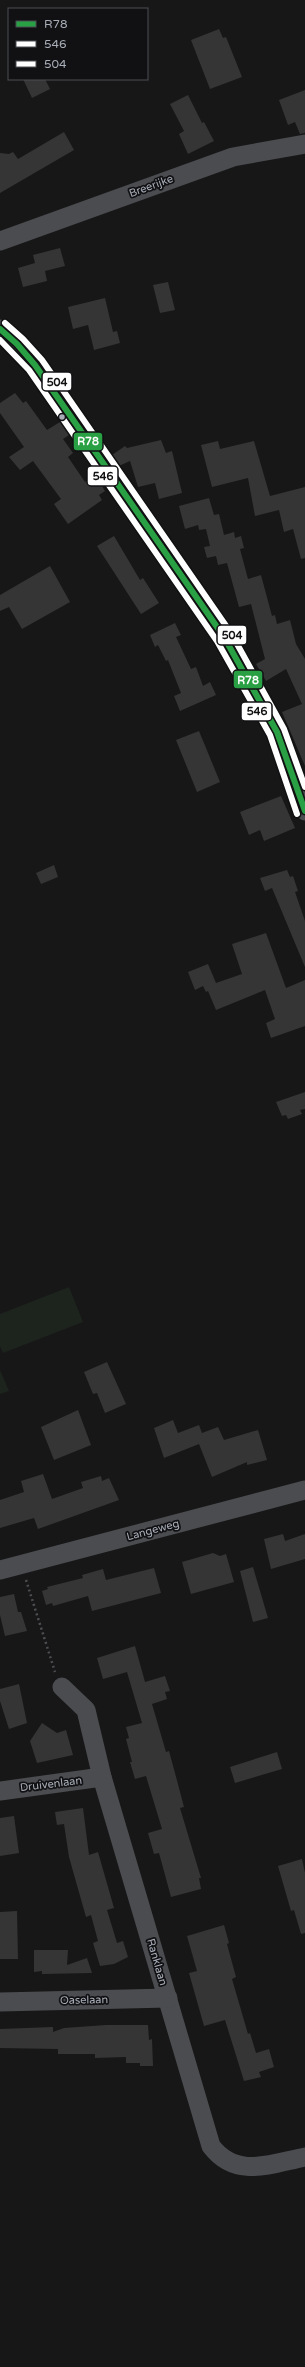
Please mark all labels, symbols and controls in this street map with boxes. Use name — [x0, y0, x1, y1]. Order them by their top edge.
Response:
legend — [8, 8, 148, 80]
text: R78 — [44, 17, 68, 31]
text: 546 — [44, 37, 67, 51]
text: 504 — [44, 57, 67, 71]
street label: Breerijke — [127, 172, 175, 200]
line badge: 504 — [42, 372, 72, 391]
text: 504 — [47, 376, 67, 389]
unlabelled marker — [57, 412, 67, 422]
line badge: R78 — [73, 432, 103, 451]
text: R78 — [77, 435, 99, 448]
line badge: 546 — [87, 466, 118, 486]
text: 546 — [93, 470, 113, 483]
line badge: 504 — [217, 625, 247, 645]
text: 504 — [222, 629, 242, 642]
line badge: R78 — [233, 670, 263, 689]
text: R78 — [237, 674, 259, 687]
line badge: 546 — [241, 702, 272, 721]
text: 546 — [247, 705, 267, 718]
street label: Langeweg — [125, 1517, 181, 1543]
street label: Druivenlaan — [19, 1774, 83, 1794]
street label: Ranklaan — [144, 1937, 170, 1987]
street label: Oaselaan — [60, 1993, 108, 2007]

